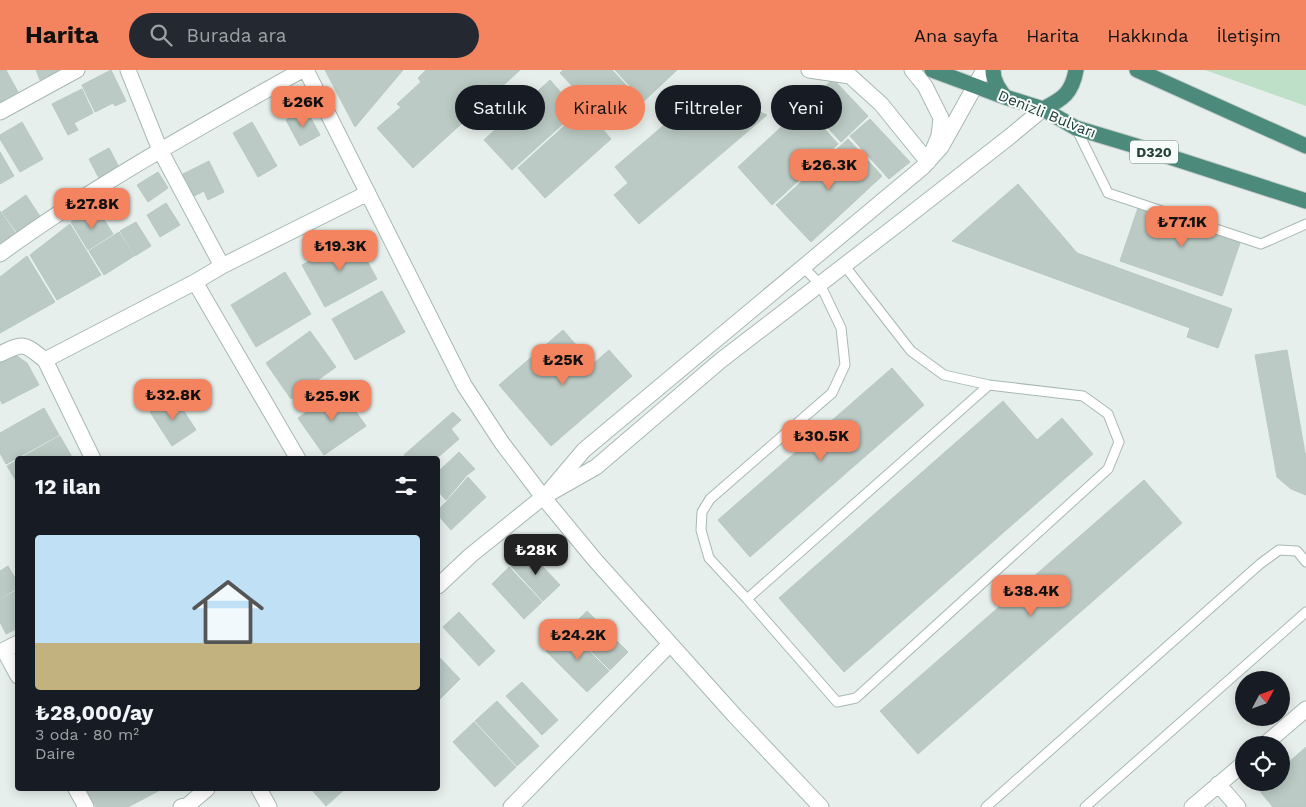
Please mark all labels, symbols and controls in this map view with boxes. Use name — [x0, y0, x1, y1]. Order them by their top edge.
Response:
search box — [129, 13, 479, 58]
text: Harita — [25, 21, 99, 49]
icon: search — [147, 21, 175, 49]
text: Burada ara — [187, 24, 287, 47]
text: Ana sayfa — [914, 25, 998, 46]
text: Harita — [1026, 25, 1079, 46]
text: Hakkında — [1107, 25, 1188, 46]
text: İletişim — [1216, 25, 1281, 46]
pin: ₺26K — [273, 85, 333, 128]
chip: Satılık — [455, 85, 545, 130]
chip: Kiralık — [555, 85, 645, 130]
chip: Filtreler — [655, 85, 761, 130]
chip: Yeni — [771, 85, 842, 130]
street label: Denizli Bulvarı — [995, 86, 1099, 142]
text: ₺26K — [282, 92, 324, 111]
road number: D320 — [1130, 140, 1178, 164]
pin: ₺26.3K — [788, 148, 870, 191]
text: ₺26.3K — [801, 155, 857, 174]
pin: ₺27.8K — [51, 188, 133, 230]
text: ₺27.8K — [65, 194, 119, 213]
pin: ₺77.1K — [1141, 206, 1223, 248]
text: ₺77.1K — [1157, 212, 1207, 231]
pin: ₺19.3K — [299, 230, 381, 272]
text: ₺19.3K — [313, 236, 367, 255]
pin: ₺25K — [533, 344, 593, 386]
text: ₺25K — [542, 350, 584, 369]
pin: ₺32.8K — [132, 378, 214, 421]
pin: ₺25.9K — [291, 380, 373, 422]
text: ₺32.8K — [145, 385, 201, 404]
text: ₺25.9K — [304, 386, 360, 405]
pin: ₺30.5K — [780, 420, 862, 462]
text: ₺30.5K — [793, 426, 849, 445]
icon: filters — [392, 472, 420, 500]
text: 12 ilan — [35, 474, 101, 499]
pin: ₺28K — [506, 534, 566, 576]
text: ₺28K — [515, 540, 557, 559]
icon: home — [183, 567, 273, 657]
pin: ₺38.4K — [990, 574, 1072, 617]
text: ₺38.4K — [1003, 581, 1059, 600]
pin: ₺24.2K — [537, 618, 619, 661]
text: ₺24.2K — [550, 625, 606, 644]
north arrow — [1235, 671, 1290, 726]
map controls — [1235, 671, 1290, 791]
text: ₺28,000/ay — [35, 700, 153, 725]
text: 3 oda · 80 m² — [35, 725, 139, 744]
button: locate — [1235, 736, 1290, 791]
text: Daire — [35, 744, 75, 763]

